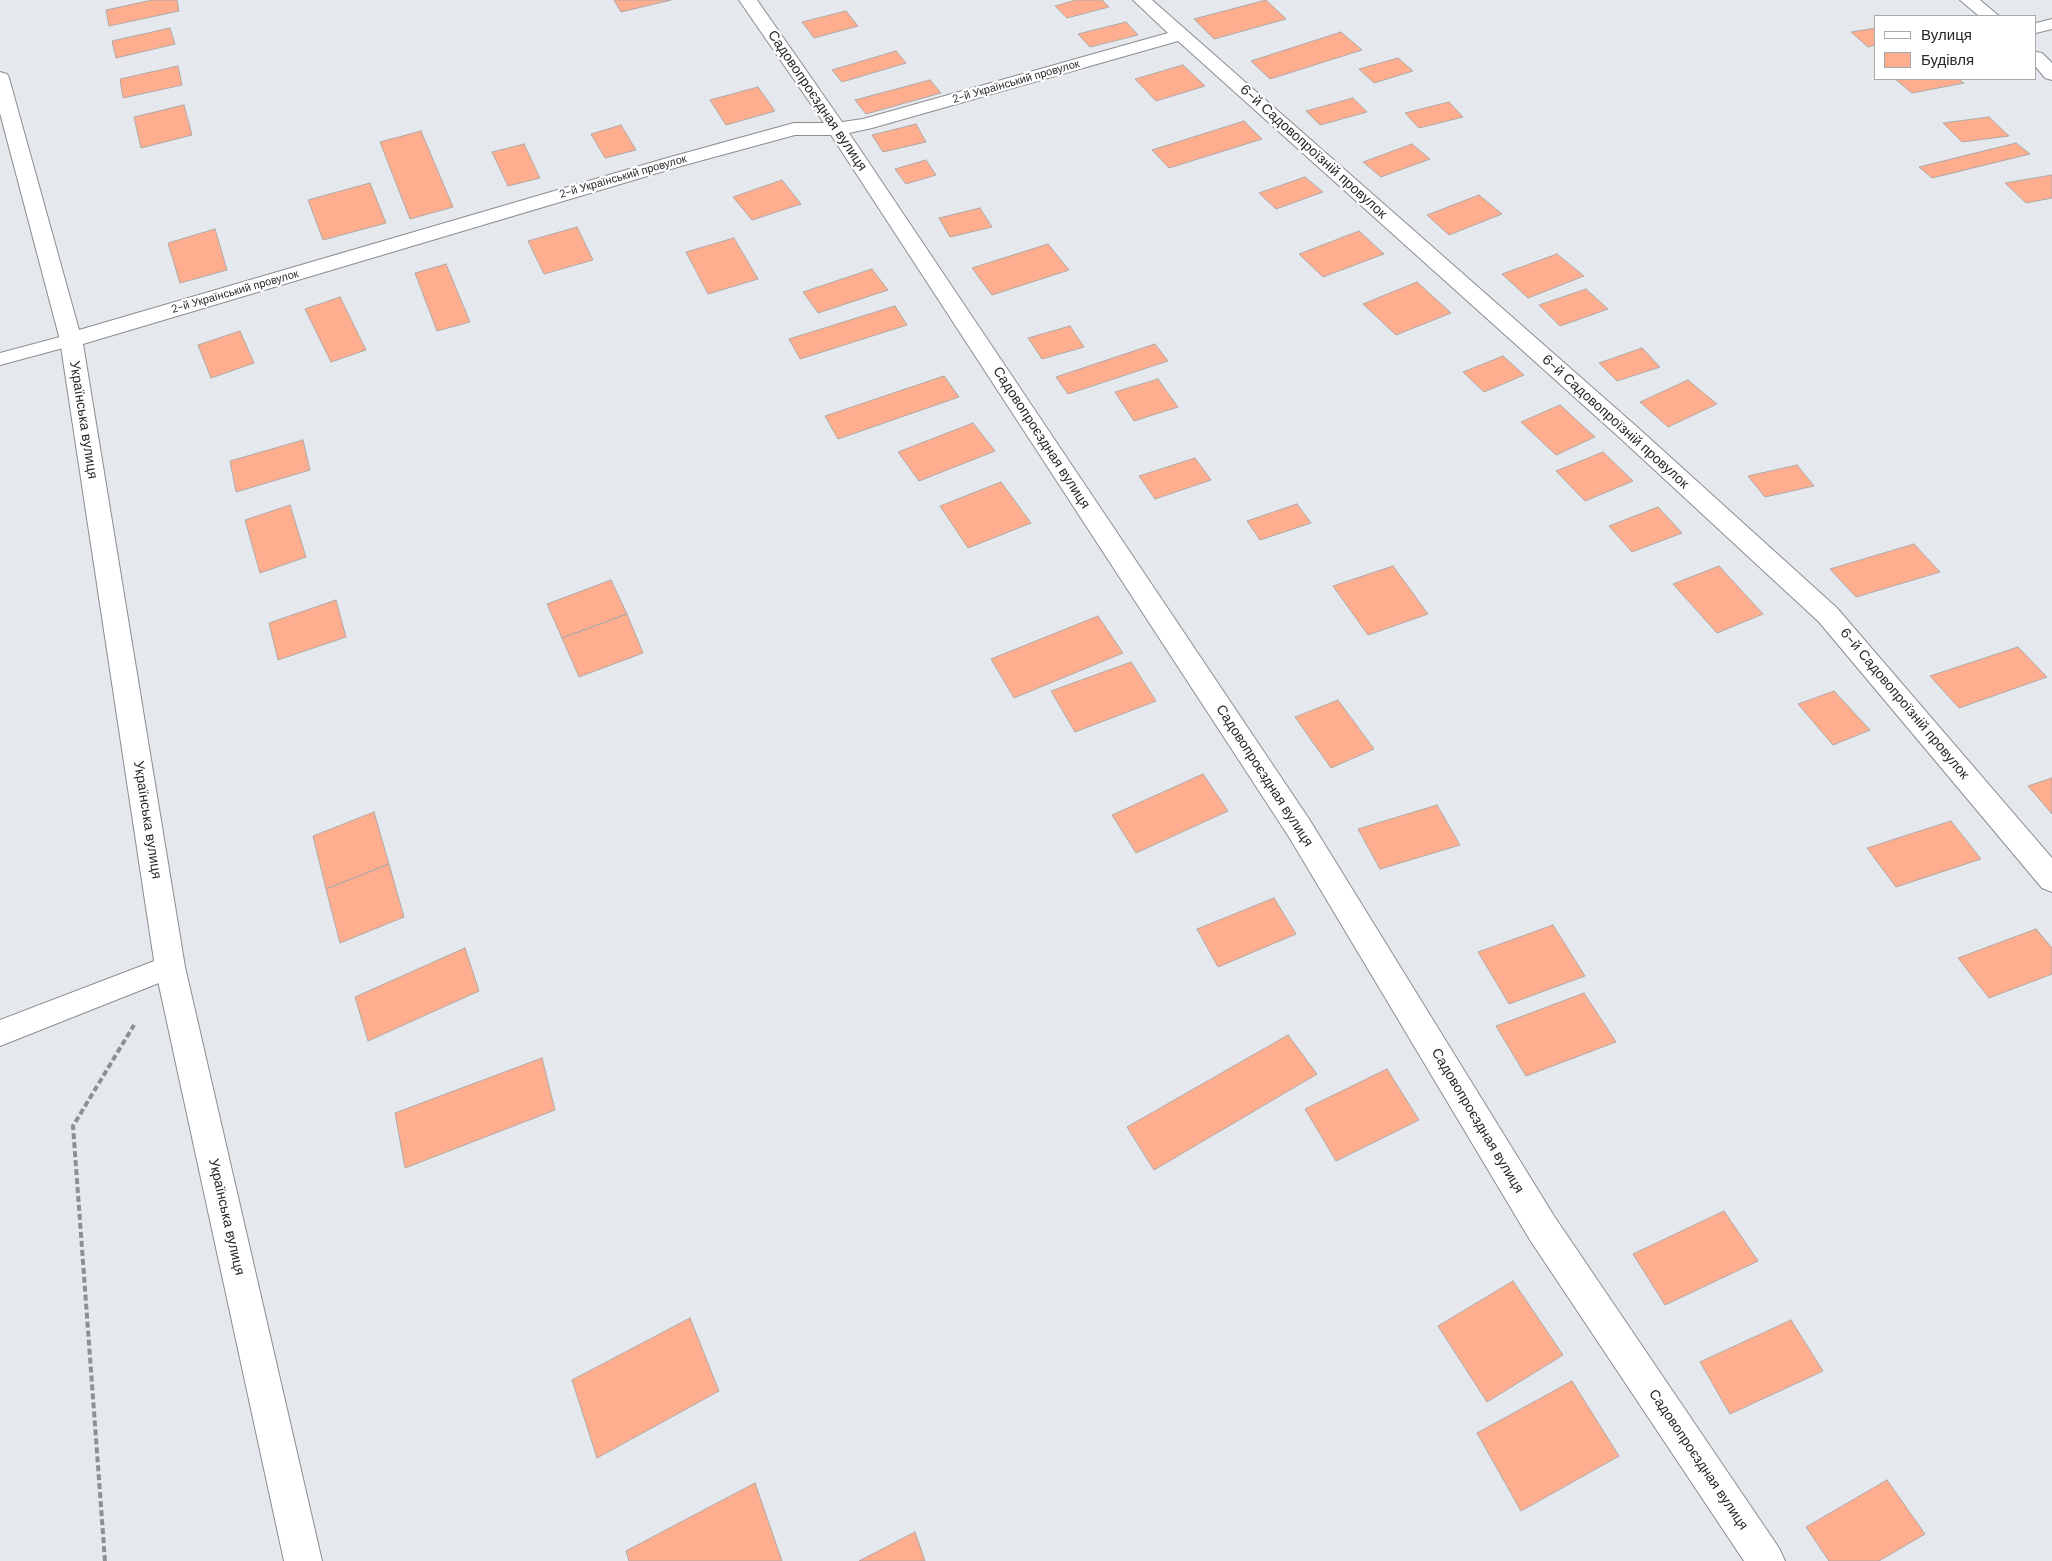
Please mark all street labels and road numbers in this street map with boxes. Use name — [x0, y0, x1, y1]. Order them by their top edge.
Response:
street label: Садовопроєздная вулиця — [764, 28, 870, 174]
street label: 2-й Український провулок — [951, 57, 1081, 107]
street label: 6-й Садовопроїзній провулок — [1236, 82, 1390, 222]
street label: 2-й Український провулок — [558, 152, 688, 202]
street label: 2-й Український провулок — [170, 267, 300, 317]
street label: 6-й Садовопроїзній провулок — [1538, 352, 1692, 492]
street label: Українська вулиця — [65, 360, 101, 480]
street label: Садовопроєздная вулиця — [989, 364, 1093, 512]
street label: 6-й Садовопроїзній провулок — [1836, 625, 1972, 783]
street label: Садовопроєздная вулиця — [1212, 702, 1316, 850]
street label: Українська вулиця — [129, 760, 165, 880]
street label: Садовопроєздная вулиця — [1427, 1046, 1527, 1196]
street label: Українська вулиця — [204, 1157, 248, 1277]
street label: Садовопроєздная вулиця — [1645, 1387, 1751, 1533]

